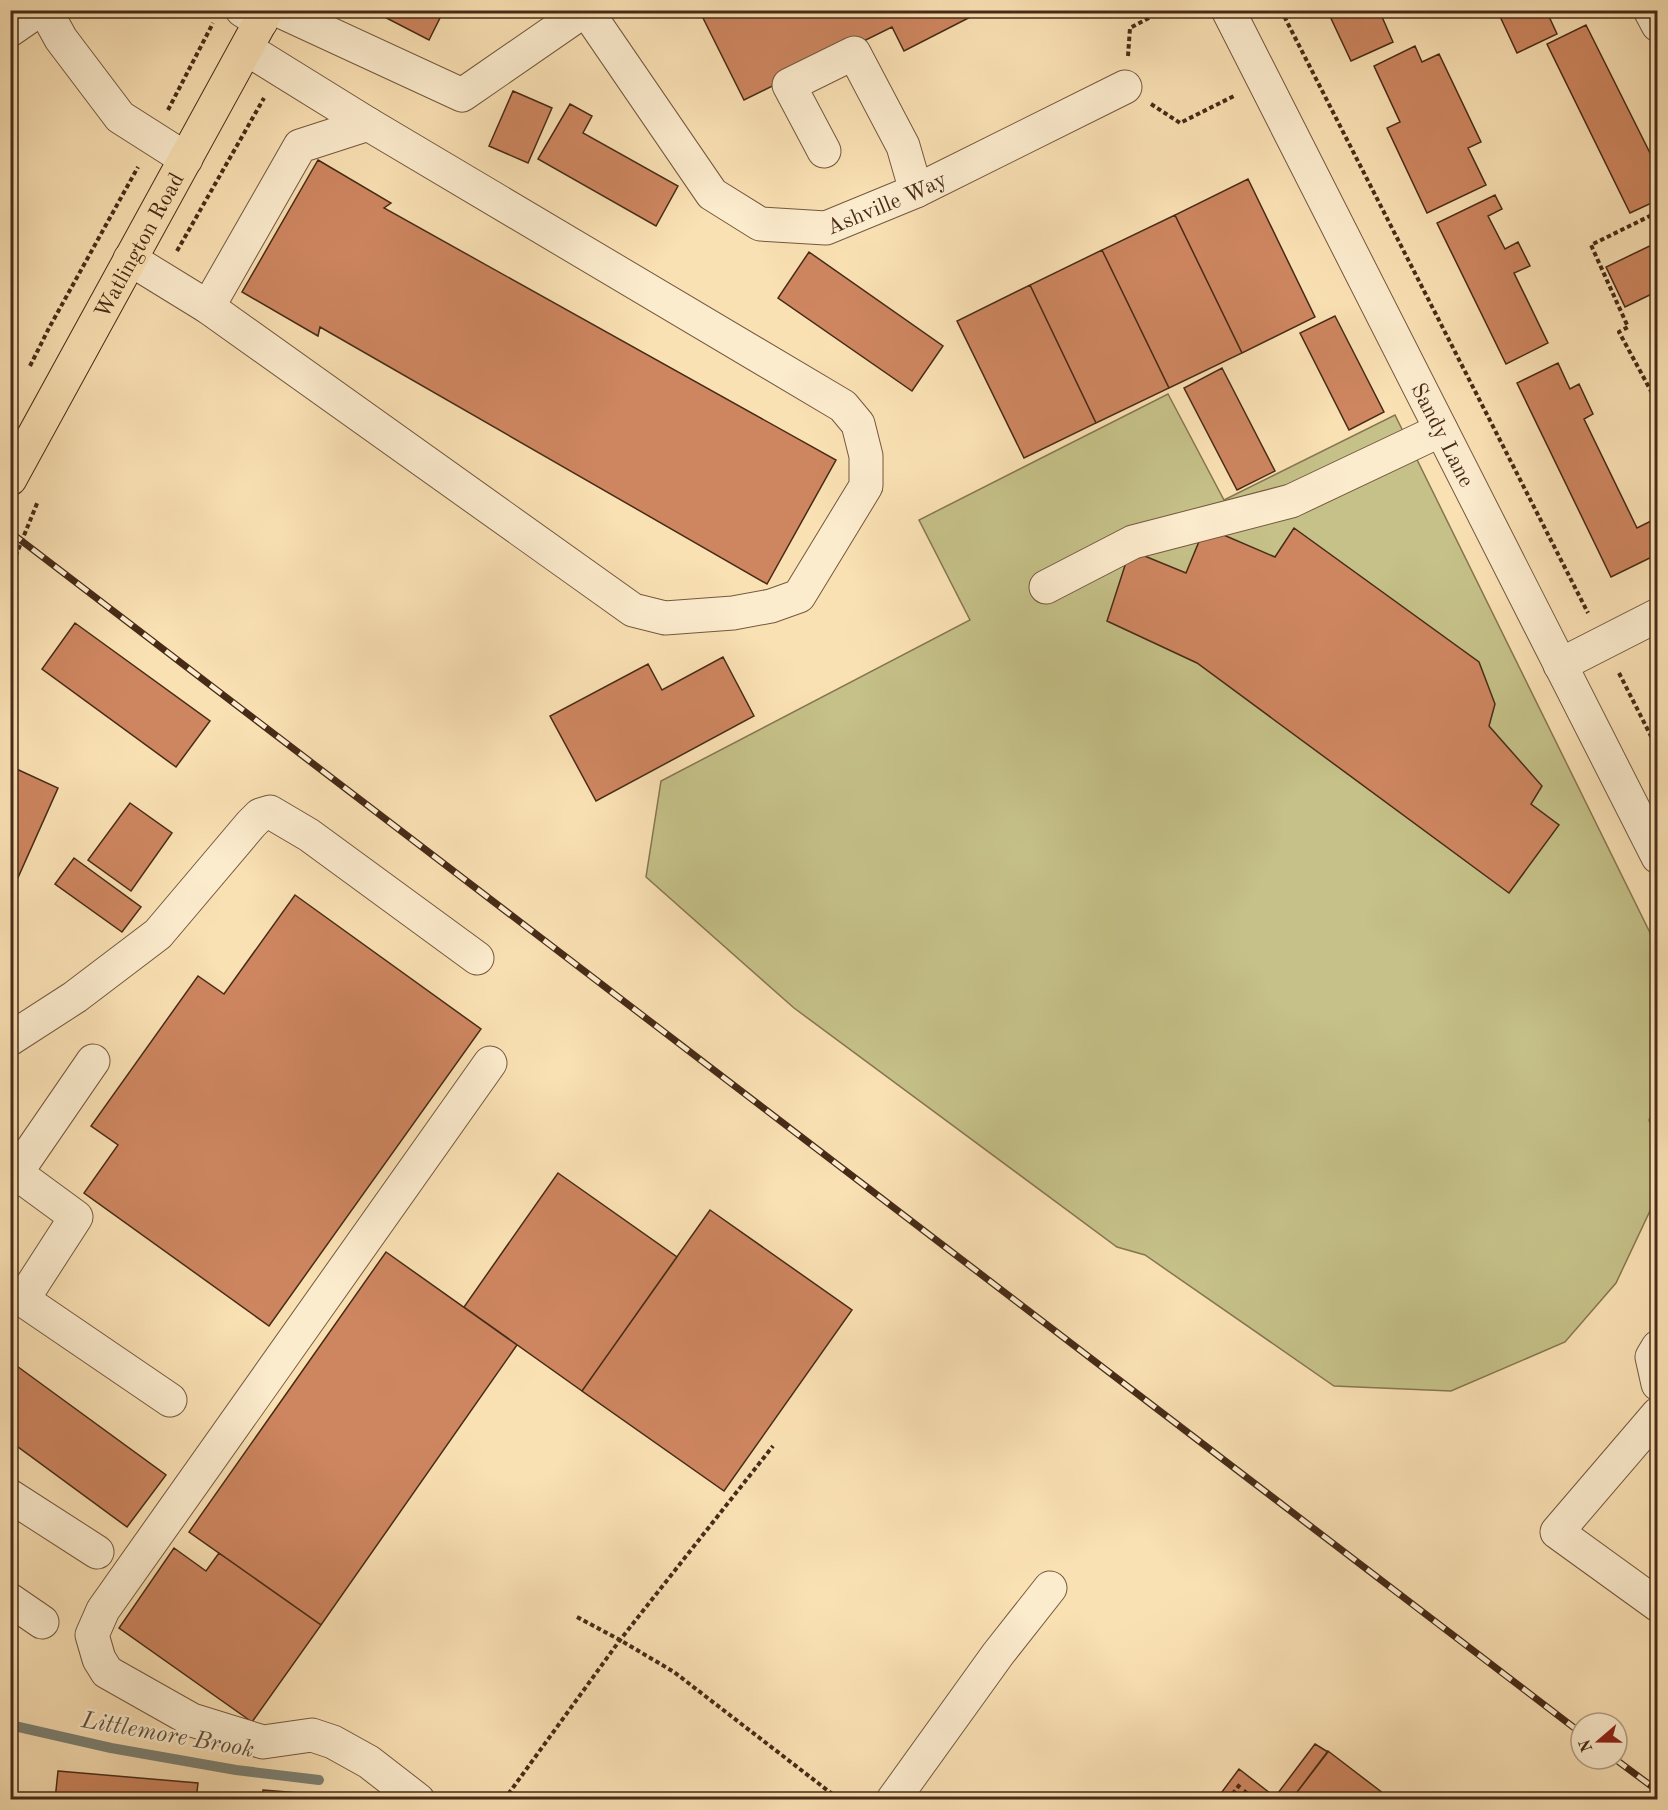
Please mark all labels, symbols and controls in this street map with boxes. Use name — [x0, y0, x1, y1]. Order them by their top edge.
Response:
street label: Ashville Way — [824, 169, 951, 240]
street label: Watlington Road — [92, 170, 189, 322]
street label: Sandy Lane — [1406, 380, 1477, 491]
water label: Littlemore Brook — [79, 1709, 256, 1763]
north arrow — [1569, 1711, 1629, 1771]
text: N — [1577, 1736, 1596, 1754]

